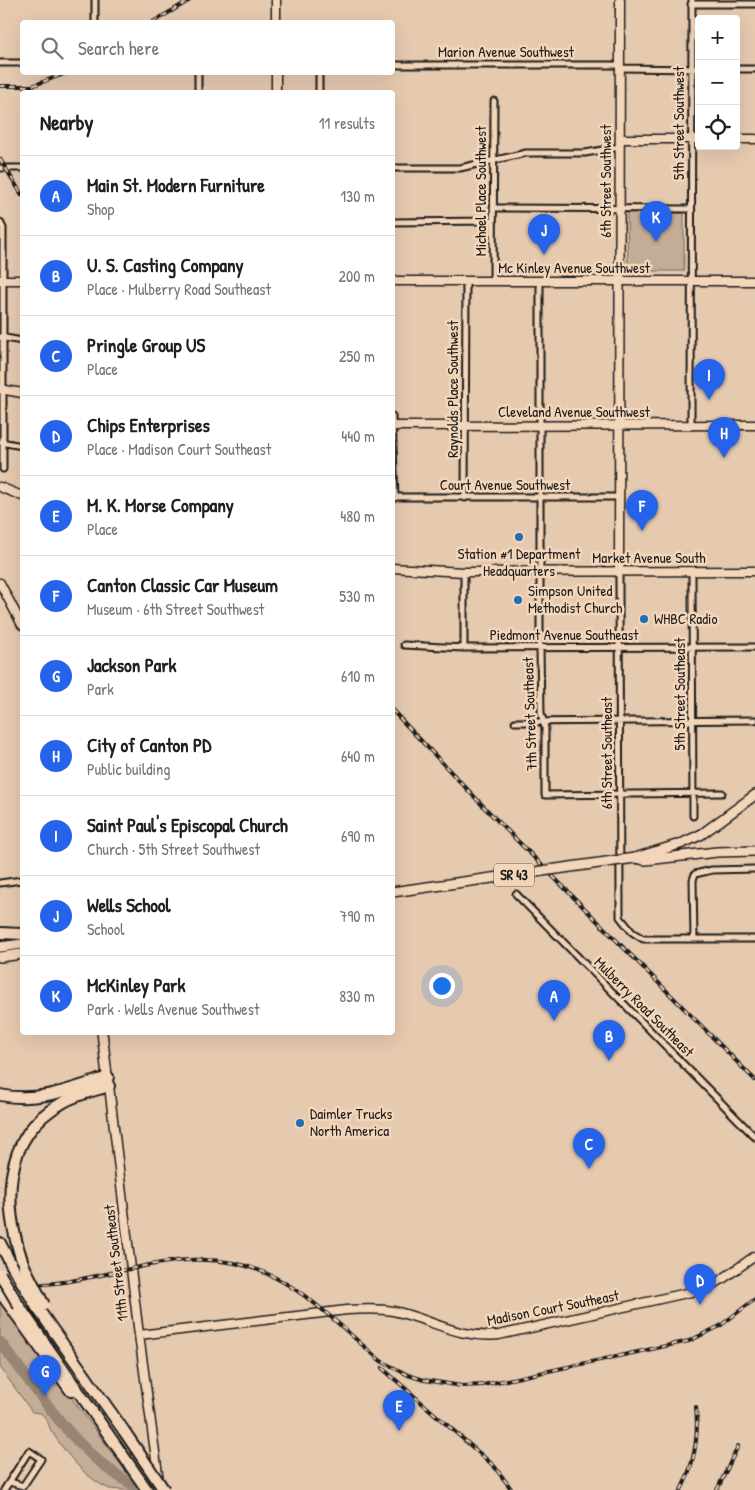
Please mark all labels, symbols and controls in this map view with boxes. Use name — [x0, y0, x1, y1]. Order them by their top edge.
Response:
map controls — [695, 15, 740, 150]
button: + — [695, 15, 740, 60]
search box — [20, 20, 395, 75]
icon: search — [38, 34, 66, 62]
text: Search here — [78, 35, 159, 61]
street label: Marion Avenue Southwest — [438, 41, 575, 62]
button: − — [695, 60, 740, 105]
street label: 5th Street Southwest — [668, 65, 689, 180]
button: locate — [695, 105, 740, 150]
text: Nearby — [40, 108, 93, 137]
text: 11 results — [319, 112, 375, 134]
street label: 6th Street Southwest — [595, 123, 616, 238]
street label: Michael Place Southwest — [470, 125, 491, 256]
text: Main St. Modern Furniture — [87, 172, 265, 198]
text: A — [52, 185, 60, 207]
text: 130 m — [340, 185, 375, 207]
text: Shop — [87, 198, 114, 220]
pin: K — [640, 201, 672, 242]
pin: J — [528, 214, 560, 255]
text: U. S. Casting Company — [87, 252, 244, 278]
street label: Mc Kinley Avenue Southwest — [498, 257, 651, 278]
text: B — [52, 265, 60, 287]
text: 200 m — [339, 265, 375, 287]
text: Place · Mulberry Road Southeast — [87, 278, 271, 300]
street label: Raynolds Place Southwest — [442, 319, 463, 458]
text: Pringle Group US — [87, 332, 205, 358]
text: C — [52, 345, 60, 367]
text: 250 m — [339, 345, 375, 367]
text: Place — [87, 358, 118, 380]
pin: I — [693, 359, 725, 400]
street label: Cleveland Avenue Southwest — [498, 401, 651, 422]
text: Chips Enterprises — [87, 412, 210, 438]
pin: H — [708, 417, 740, 458]
text: D — [52, 425, 60, 447]
text: 440 m — [341, 425, 375, 447]
text: Place · Madison Court Southeast — [87, 438, 271, 460]
street label: Court Avenue Southwest — [440, 474, 571, 495]
pin: F — [626, 490, 658, 531]
text: M. K. Morse Company — [87, 492, 234, 518]
text: E — [52, 505, 60, 527]
text: 480 m — [340, 505, 375, 527]
text: Place — [87, 518, 118, 540]
marker: Station #1 Department Headquarters — [513, 531, 525, 543]
place label: Station #1 Department Headquarters — [458, 543, 581, 581]
street label: Market Avenue South — [592, 547, 706, 568]
text: Canton Classic Car Museum — [87, 572, 278, 598]
place label: Simpson United Methodist Church — [528, 580, 622, 618]
text: F — [53, 585, 59, 607]
text: 530 m — [339, 585, 375, 607]
marker: Simpson United Methodist Church — [512, 594, 524, 606]
text: Museum · 6th Street Southwest — [87, 598, 264, 620]
place label: WHBC Radio — [654, 608, 717, 629]
marker: WHBC Radio — [638, 613, 650, 625]
street label: Piedmont Avenue Southeast — [490, 624, 639, 645]
street label: 5th Street Southeast — [669, 637, 690, 750]
text: Jackson Park — [87, 652, 176, 678]
street label: 7th Street Southeast — [517, 656, 542, 771]
text: G — [52, 665, 60, 687]
text: 610 m — [341, 665, 375, 687]
text: Park — [87, 678, 114, 700]
street label: 6th Street Southeast — [596, 696, 617, 809]
text: City of Canton PD — [87, 732, 211, 758]
text: H — [52, 745, 60, 767]
text: 640 m — [341, 745, 375, 767]
text: Public building — [87, 758, 170, 780]
text: Saint Paul's Episcopal Church — [87, 812, 288, 838]
text: I — [54, 825, 58, 847]
text: 690 m — [341, 825, 375, 847]
text: Church · 5th Street Southwest — [87, 838, 260, 860]
road number: SR 43 — [494, 864, 534, 886]
text: Wells School — [87, 892, 171, 918]
text: J — [53, 905, 59, 927]
text: 790 m — [339, 905, 375, 927]
text: School — [87, 918, 124, 940]
street label: Mulberry Road Southeast — [590, 952, 700, 1062]
text: McKinley Park — [87, 972, 185, 998]
your location — [429, 973, 455, 999]
pin: A — [538, 980, 570, 1021]
text: K — [52, 985, 60, 1007]
text: 830 m — [339, 985, 375, 1007]
text: Park · Wells Avenue Southwest — [87, 998, 259, 1020]
pin: B — [593, 1020, 625, 1061]
place label: Daimler Trucks North America — [310, 1103, 393, 1141]
marker: Daimler Trucks North America — [294, 1117, 306, 1129]
pin: C — [573, 1128, 605, 1169]
street label: 11th Street Southeast — [98, 1203, 133, 1323]
pin: D — [684, 1264, 716, 1305]
street label: Madison Court Southeast — [485, 1284, 621, 1331]
pin: G — [29, 1355, 61, 1396]
pin: E — [383, 1390, 415, 1431]

